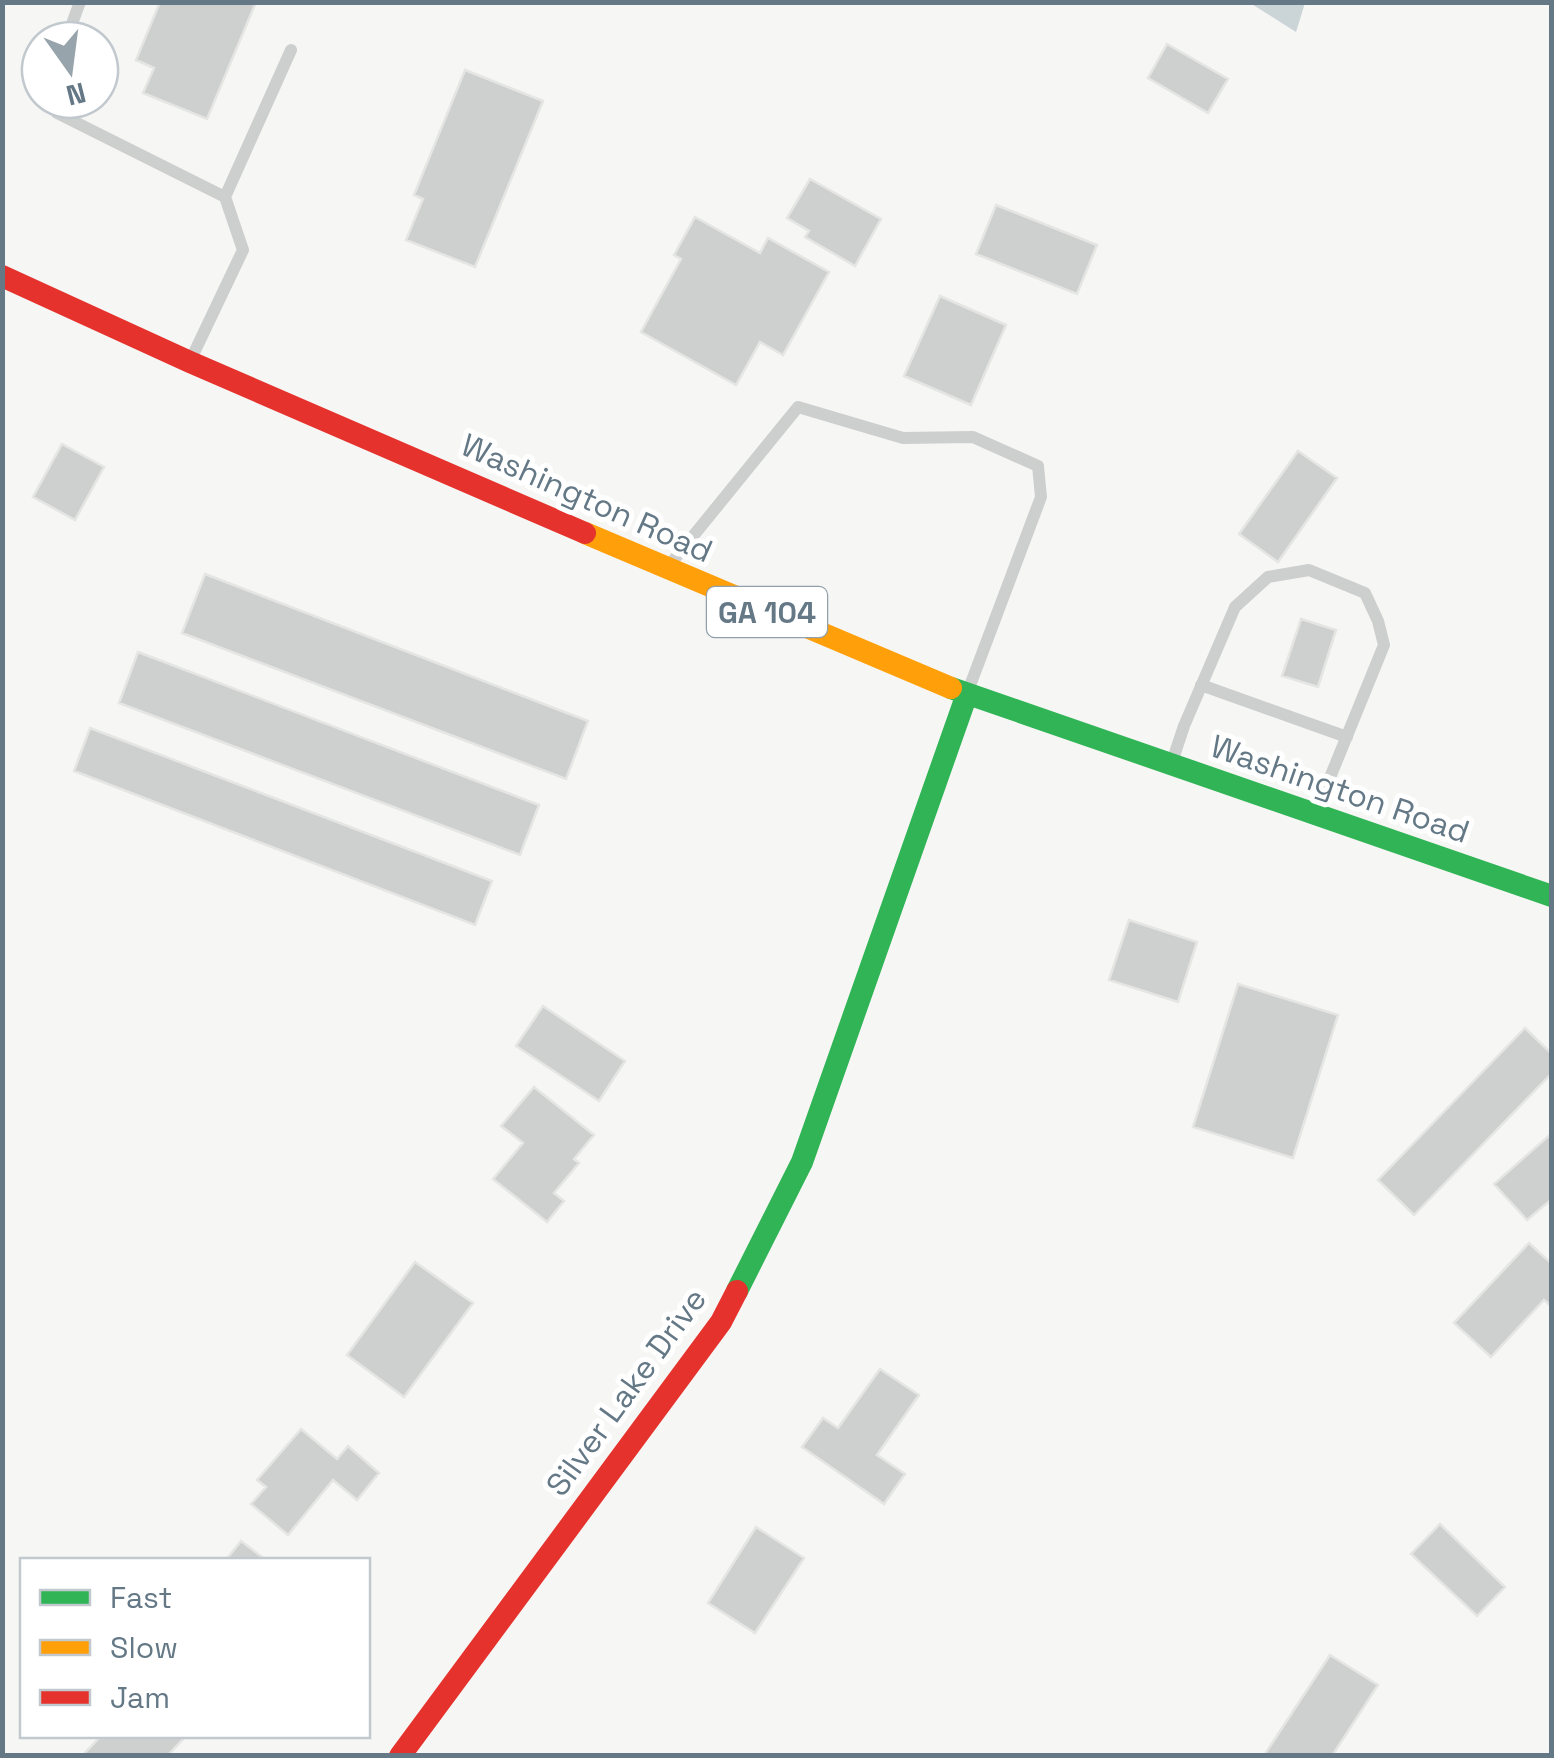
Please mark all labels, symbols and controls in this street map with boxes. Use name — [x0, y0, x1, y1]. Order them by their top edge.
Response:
north arrow — [20, 20, 120, 120]
text: N — [63, 75, 90, 114]
street label: Washington Road — [455, 425, 719, 571]
road number: GA 104 — [707, 587, 827, 637]
street label: Washington Road — [1205, 726, 1475, 852]
street label: Silver Lake Drive — [537, 1280, 715, 1504]
legend — [20, 1558, 370, 1738]
text: Fast — [110, 1578, 172, 1617]
text: Slow — [110, 1628, 178, 1667]
text: Jam — [110, 1678, 170, 1717]

